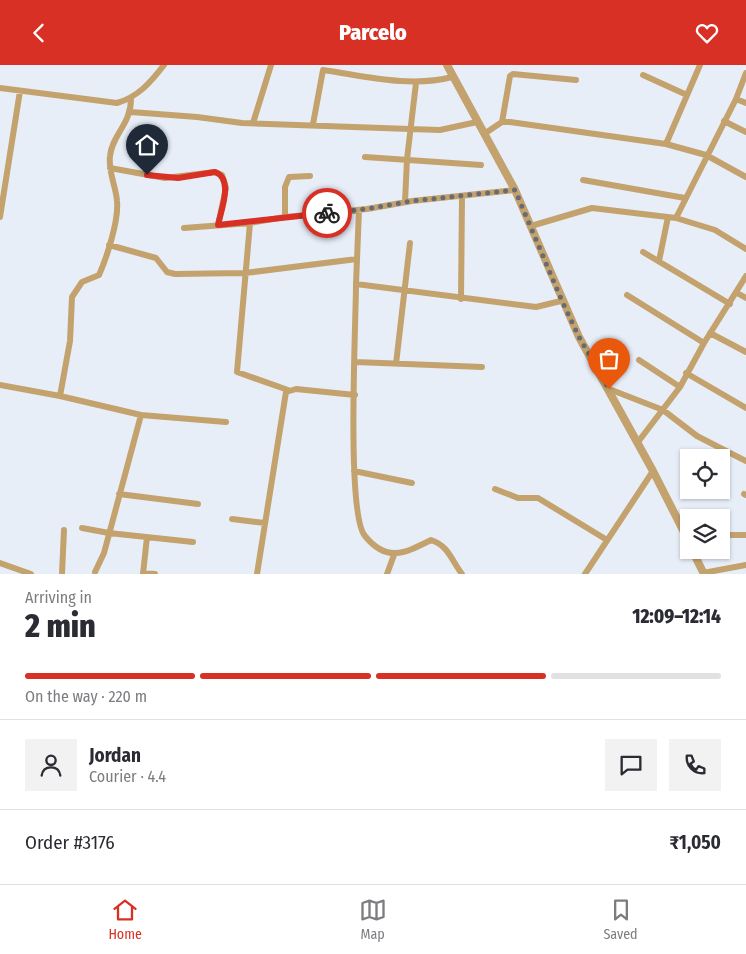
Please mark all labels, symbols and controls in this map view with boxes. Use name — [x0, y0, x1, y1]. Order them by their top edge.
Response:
icon: back — [25, 19, 53, 47]
text: Parcelo — [339, 19, 407, 46]
icon: heart — [693, 19, 721, 47]
pin — [126, 124, 168, 175]
icon: home — [133, 131, 161, 159]
courier — [302, 188, 352, 238]
icon: bike — [313, 199, 341, 227]
pin — [588, 338, 630, 389]
icon: bag — [595, 345, 623, 373]
map controls — [680, 449, 730, 559]
button: locate — [680, 449, 730, 499]
button: layers — [680, 509, 730, 559]
text: Arriving in — [25, 588, 92, 607]
text: 12:09–12:14 — [632, 605, 721, 628]
text: 2 min — [25, 607, 96, 645]
text: On the way · 220 m — [25, 687, 147, 706]
button: person — [25, 739, 77, 791]
button: chat — [605, 739, 657, 791]
button: phone — [669, 739, 721, 791]
text: Jordan — [89, 744, 141, 767]
text: Courier · 4.4 — [89, 767, 166, 786]
text: Order #3176 — [25, 831, 115, 854]
text: ₹1,050 — [670, 831, 721, 854]
tab: Home — [108, 896, 142, 943]
tab: Map — [359, 896, 387, 943]
tab: Saved — [603, 896, 638, 943]

